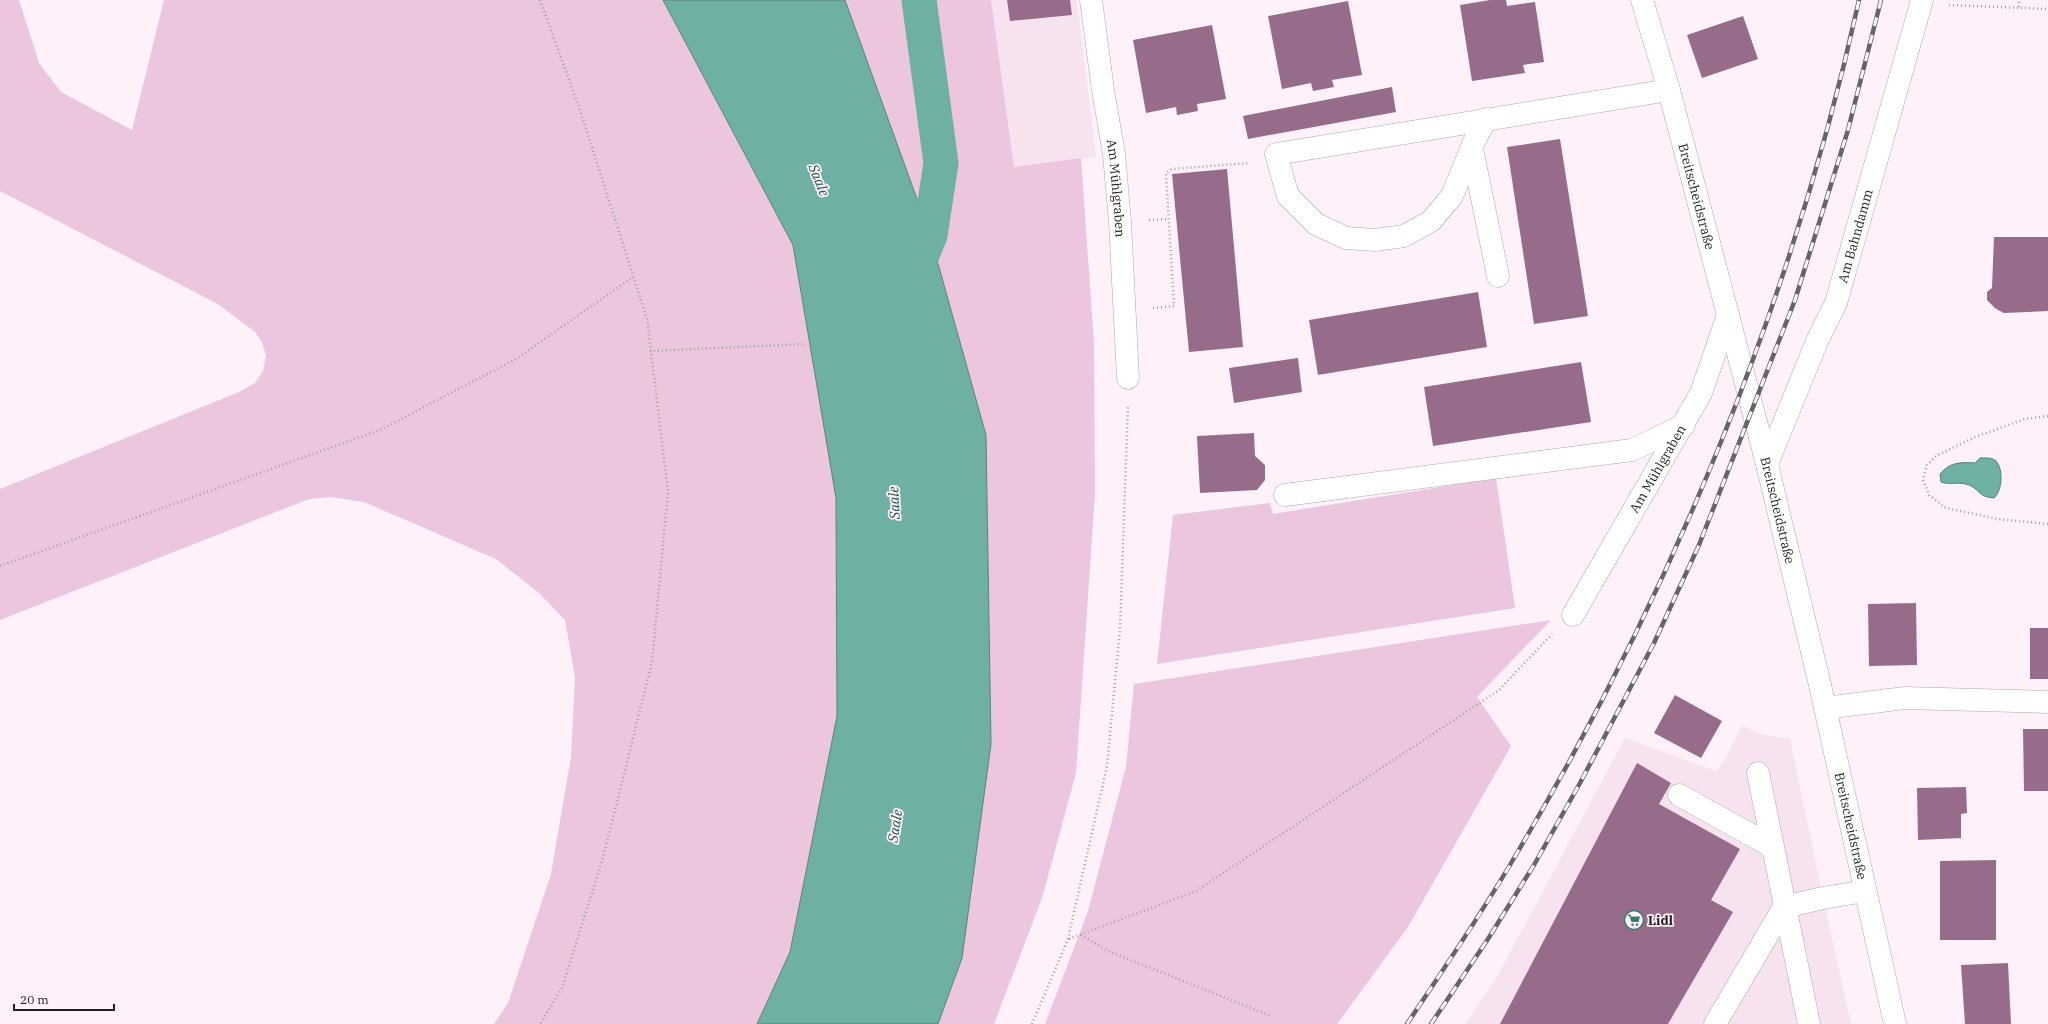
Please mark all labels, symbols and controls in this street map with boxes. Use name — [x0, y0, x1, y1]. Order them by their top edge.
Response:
street label: Am Mühlgraben — [1103, 138, 1129, 238]
street label: Breitscheidstraße — [1675, 141, 1719, 252]
water label: Saale — [804, 160, 834, 199]
street label: Am Bahndamm — [1834, 187, 1876, 285]
street label: Am Mühlgraben — [1625, 422, 1689, 516]
street label: Breitscheidstraße — [1757, 455, 1799, 565]
water label: Saale — [884, 485, 904, 521]
street label: Breitscheidstraße — [1831, 771, 1871, 881]
water label: Saale — [883, 808, 907, 845]
supermarket icon: Lidl — [1623, 909, 1645, 931]
place label: Lidl — [1648, 912, 1673, 929]
scale bar — [14, 986, 114, 1012]
text: 20 m — [20, 992, 49, 1007]

